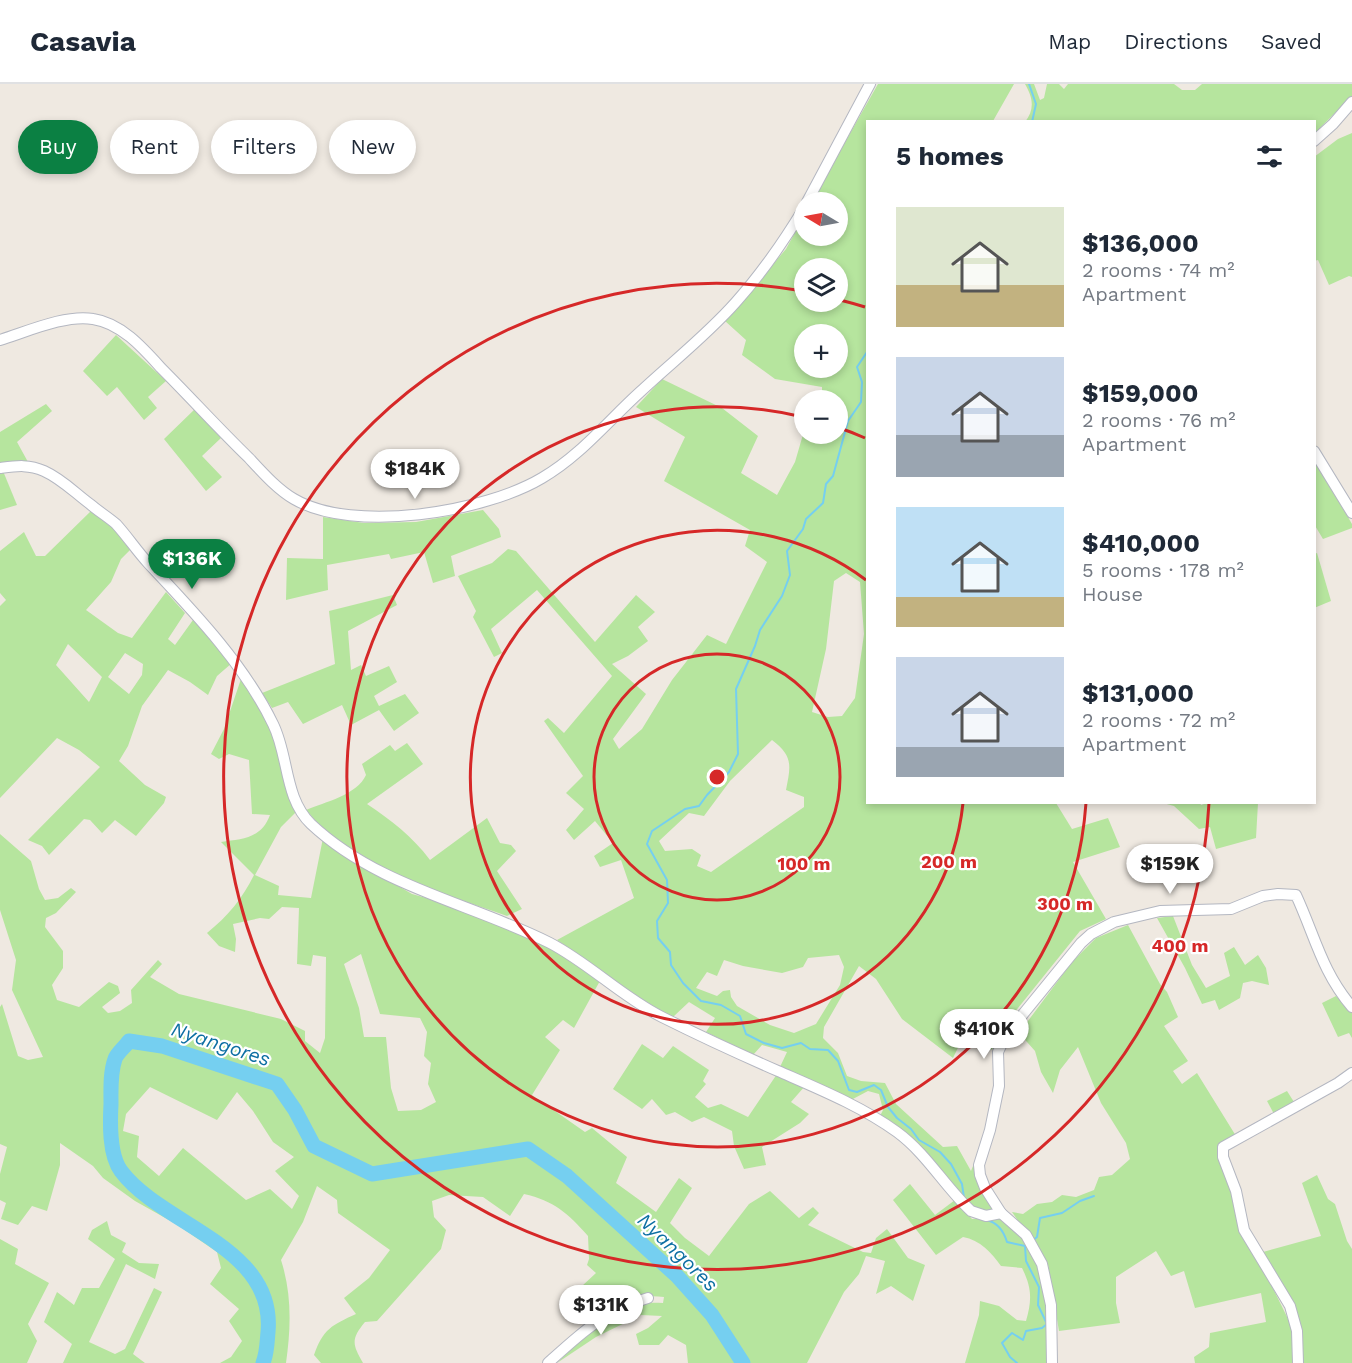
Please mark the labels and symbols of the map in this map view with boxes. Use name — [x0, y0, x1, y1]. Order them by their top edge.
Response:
north arrow — [794, 192, 848, 246]
pin: $184K — [373, 449, 457, 500]
pin: $136K — [150, 539, 234, 590]
centre of rings — [707, 767, 727, 787]
pin: $159K — [1128, 844, 1212, 895]
text: 200 m — [921, 851, 977, 872]
text: 100 m — [777, 853, 831, 874]
text: 300 m — [1037, 893, 1093, 914]
text: 400 m — [1152, 935, 1208, 956]
pin: $410K — [942, 1009, 1026, 1060]
water label: Nyangores — [169, 1017, 273, 1071]
water label: Nyangores — [633, 1208, 723, 1296]
pin: $131K — [559, 1285, 643, 1336]

